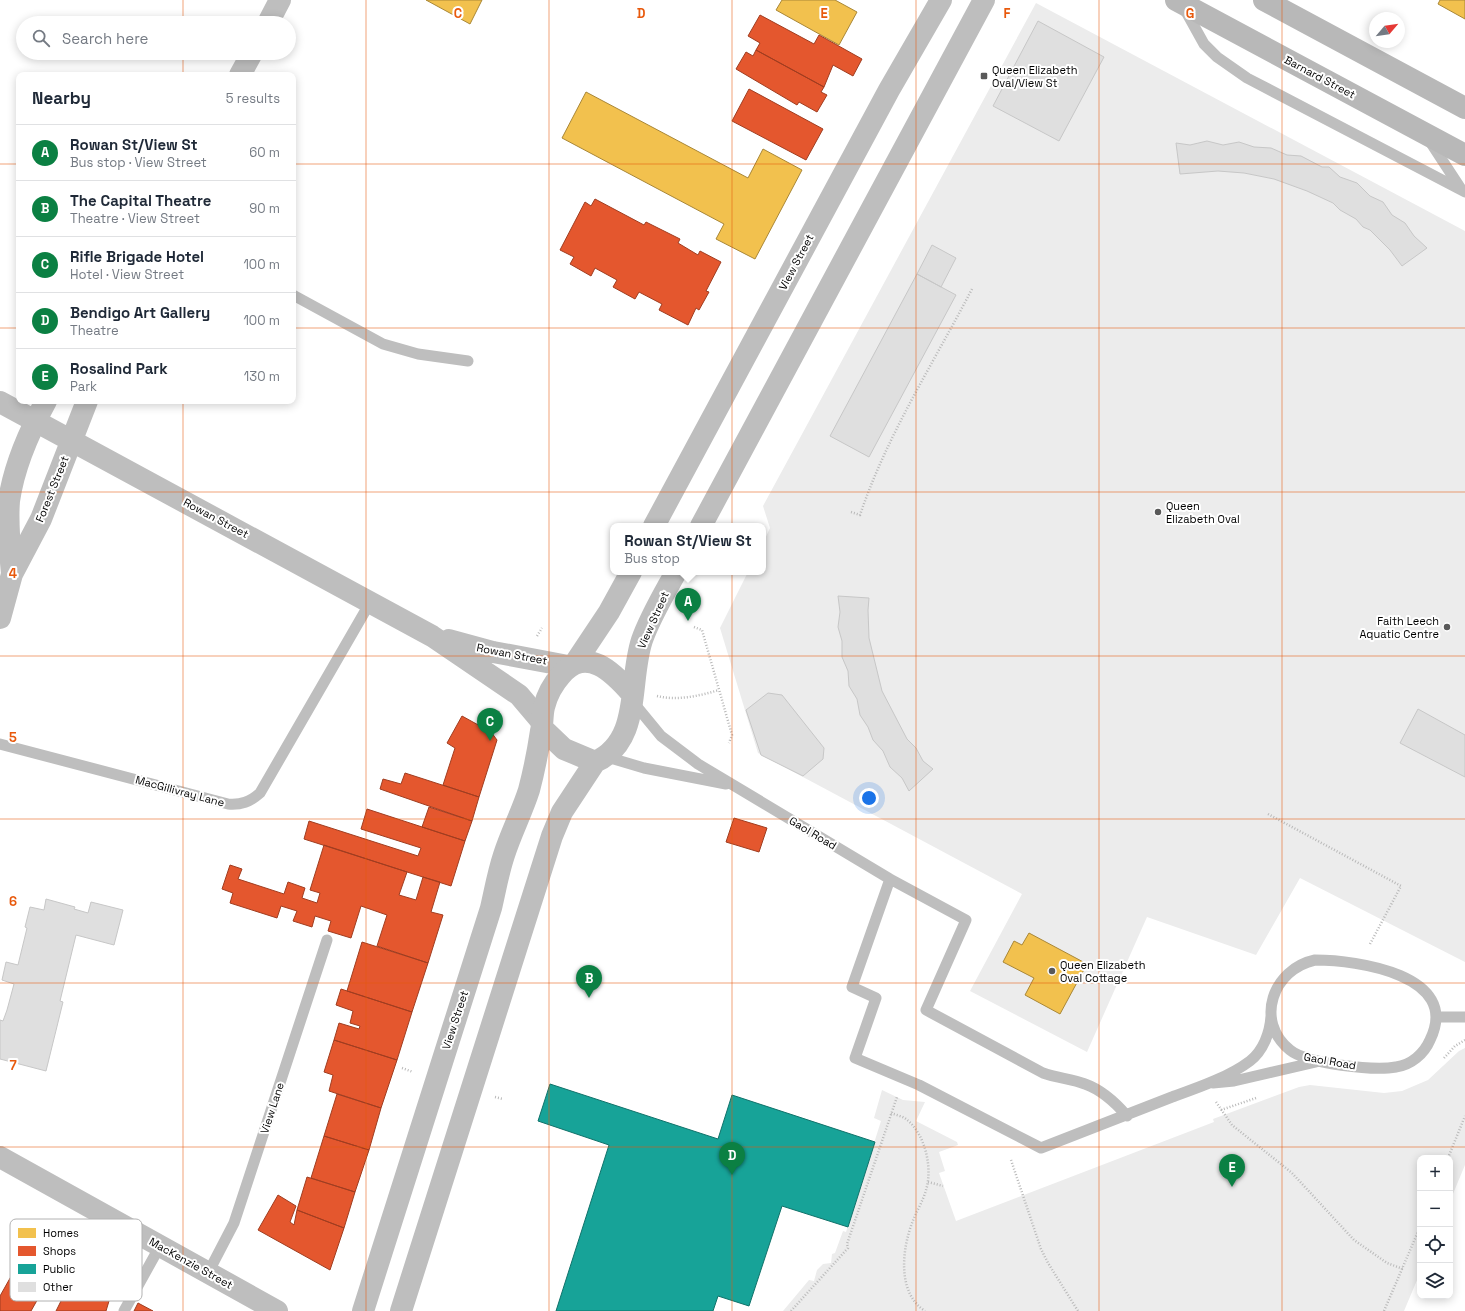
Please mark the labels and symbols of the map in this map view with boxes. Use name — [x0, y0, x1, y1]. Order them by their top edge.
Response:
text: C — [454, 5, 462, 22]
text: D — [637, 5, 646, 22]
text: E — [820, 5, 828, 22]
text: F — [1004, 5, 1011, 22]
text: G — [1186, 5, 1194, 22]
north arrow — [1369, 12, 1405, 48]
street label: Barnard Street — [1282, 52, 1358, 102]
place label: Queen Elizabeth Oval/View St — [992, 63, 1077, 90]
marker: Queen Elizabeth Oval/View St — [979, 71, 989, 81]
street label: View Street — [775, 232, 817, 292]
street label: Forest Street — [32, 454, 72, 524]
street label: Rowan Street — [181, 495, 251, 541]
place label: Queen Elizabeth Oval — [1166, 499, 1240, 526]
marker: Queen Elizabeth Oval — [1153, 507, 1163, 517]
text: 4 — [9, 565, 17, 582]
pin: A — [675, 588, 701, 621]
street label: View Street — [634, 589, 672, 651]
place label: Faith Leech Aquatic Centre — [1359, 614, 1439, 641]
marker: Faith Leech Aquatic Centre — [1442, 622, 1452, 632]
street label: Rowan Street — [475, 640, 549, 668]
pin: C — [477, 708, 503, 741]
text: 5 — [9, 729, 17, 746]
street label: MacGillivray Lane — [134, 772, 226, 810]
your location — [859, 788, 879, 808]
street label: Gaol Road — [787, 813, 839, 853]
text: 6 — [9, 893, 17, 910]
place label: Queen Elizabeth Oval Cottage — [1060, 958, 1145, 985]
pin: B — [576, 965, 602, 998]
marker: Queen Elizabeth Oval Cottage — [1047, 966, 1057, 976]
street label: View Street — [439, 989, 471, 1051]
street label: Gaol Road — [1303, 1050, 1357, 1072]
text: 7 — [9, 1057, 17, 1074]
street label: View Lane — [257, 1081, 287, 1135]
pin: D — [719, 1142, 745, 1175]
pin: E — [1219, 1154, 1245, 1187]
legend — [10, 1219, 142, 1301]
text: Homes — [43, 1226, 79, 1240]
street label: MacKenzie Street — [147, 1234, 235, 1292]
text: Shops — [43, 1244, 76, 1258]
text: Public — [43, 1262, 75, 1276]
text: Other — [43, 1280, 73, 1294]

